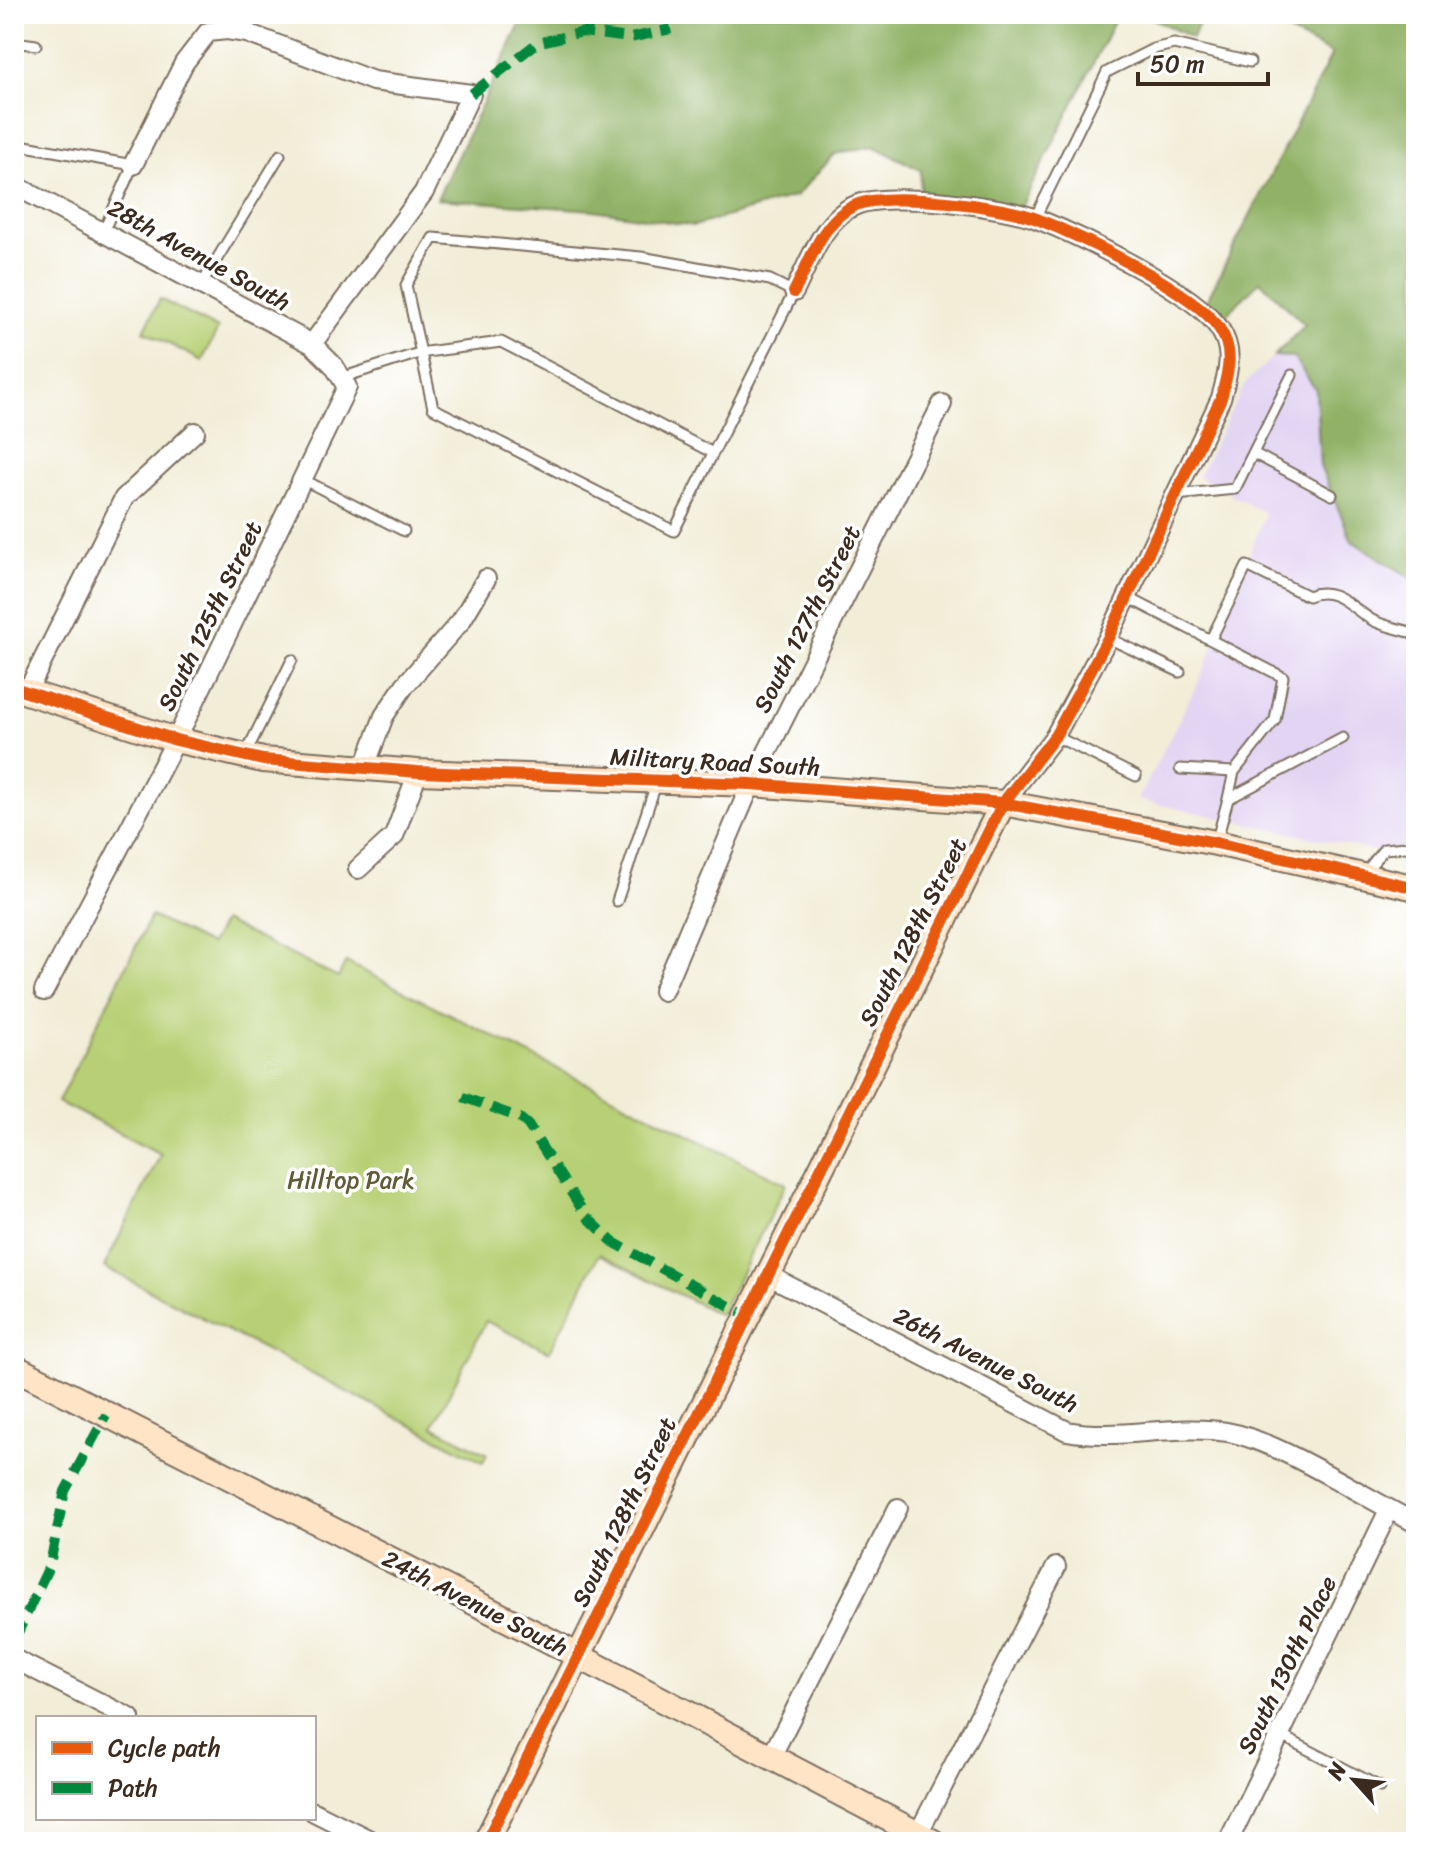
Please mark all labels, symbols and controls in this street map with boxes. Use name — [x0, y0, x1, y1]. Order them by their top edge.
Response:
scale bar — [1138, 36, 1268, 86]
text: 50 m — [1150, 43, 1205, 85]
street label: 28th Avenue South — [100, 187, 298, 323]
street label: South 125th Street — [146, 514, 274, 718]
street label: South 127th Street — [741, 518, 873, 720]
street label: Military Road South — [609, 736, 821, 788]
street label: South 128th Street — [847, 830, 979, 1034]
park label: Hilltop Park — [287, 1159, 415, 1201]
street label: 26th Avenue South — [886, 1295, 1086, 1425]
street label: South 128th Street — [560, 1410, 688, 1614]
street label: 24th Avenue South — [374, 1538, 576, 1668]
street label: South 130th Place — [1226, 1568, 1348, 1762]
legend — [36, 1716, 316, 1820]
text: Cycle path — [108, 1727, 221, 1769]
north arrow — [1314, 1740, 1394, 1820]
text: N — [1315, 1755, 1358, 1788]
text: Path — [108, 1767, 158, 1809]

